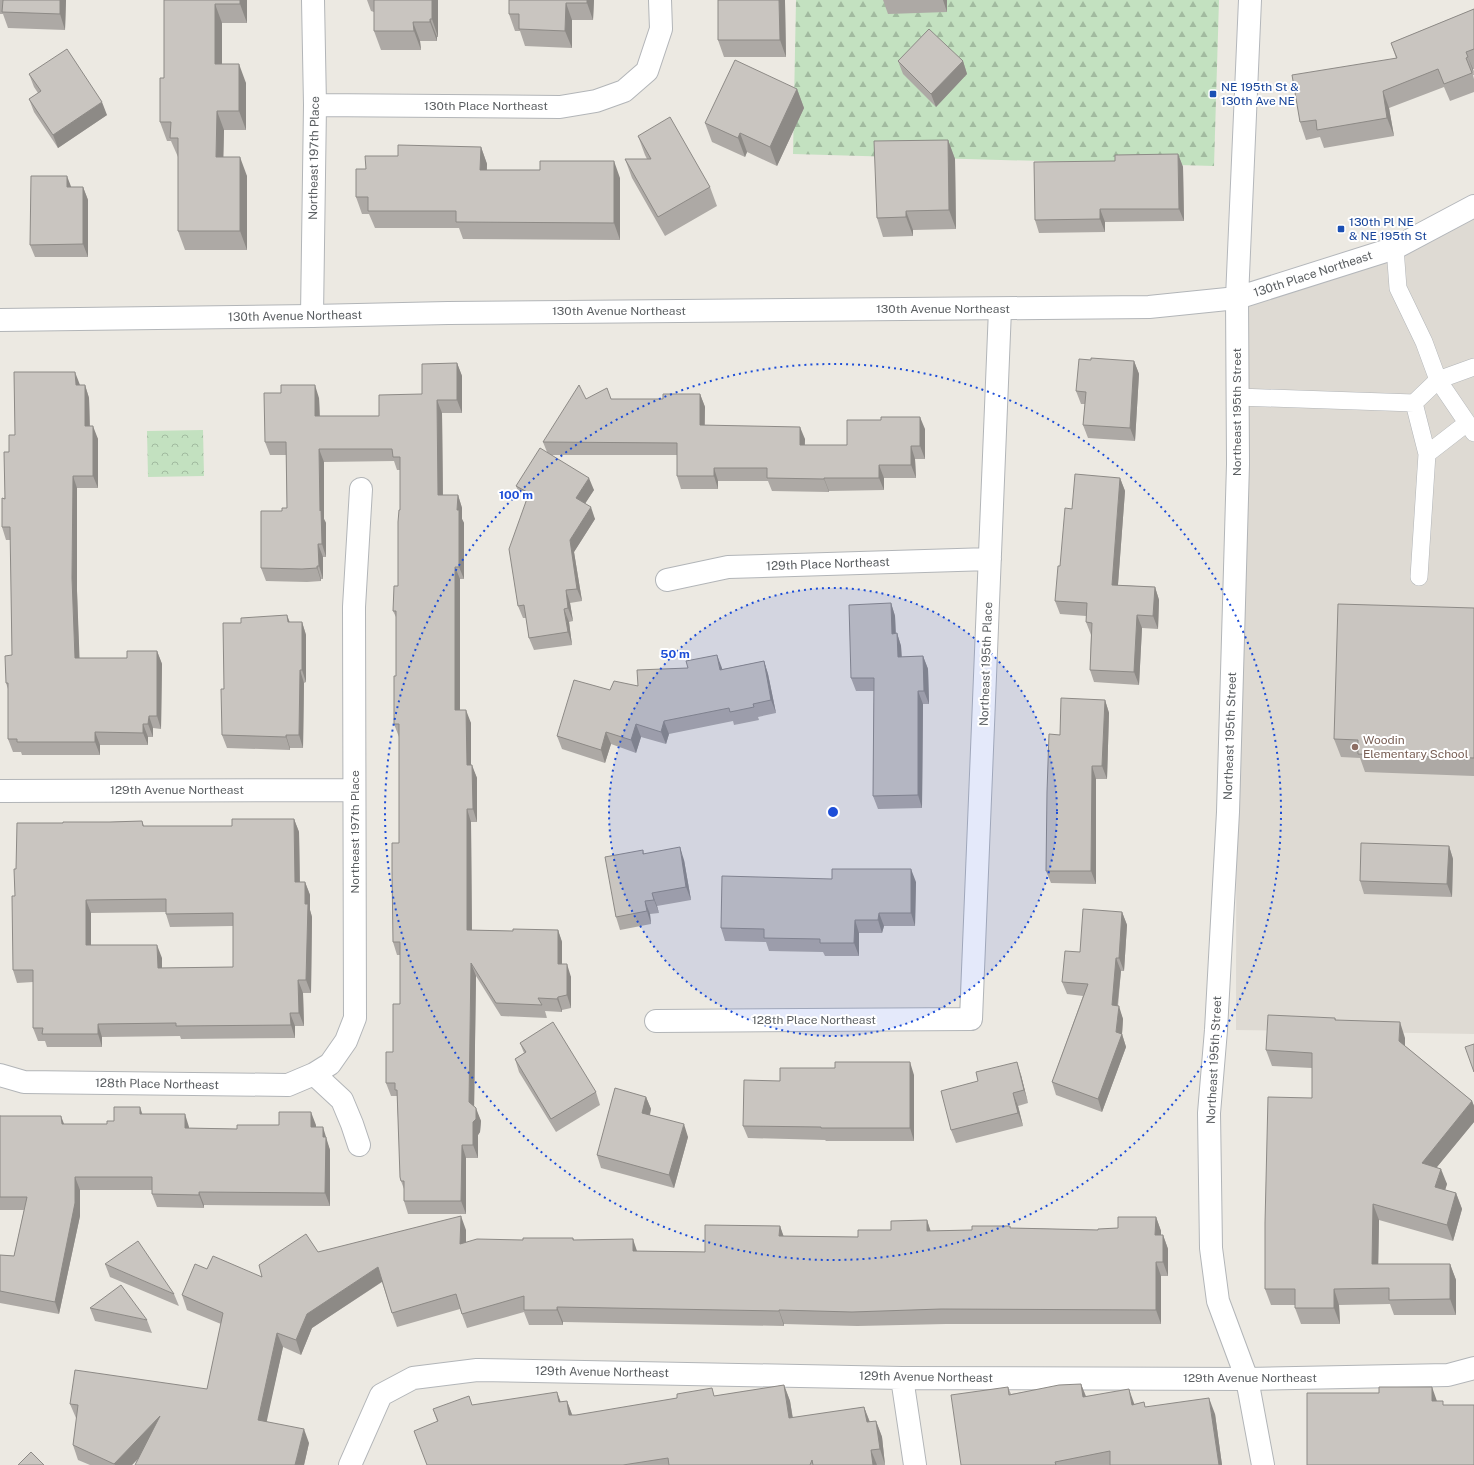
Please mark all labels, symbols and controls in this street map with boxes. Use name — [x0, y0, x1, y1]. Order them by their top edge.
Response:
place label: NE 195th St & 130th Ave NE — [1221, 80, 1299, 108]
marker: NE 195th St & 130th Ave NE — [1208, 89, 1218, 99]
street label: Northeast 197th Place — [306, 96, 322, 220]
street label: 130th Place Northeast — [424, 99, 548, 113]
place label: 130th Pl NE & NE 195th St — [1349, 215, 1427, 243]
marker: 130th Pl NE & NE 195th St — [1336, 224, 1346, 234]
street label: 130th Place Northeast — [1252, 248, 1374, 300]
street label: 130th Avenue Northeast — [876, 302, 1010, 316]
street label: 130th Avenue Northeast — [552, 304, 686, 318]
street label: 130th Avenue Northeast — [228, 308, 362, 324]
street label: Northeast 195th Street — [1230, 348, 1244, 476]
text: 100 m — [499, 488, 533, 502]
street label: 129th Place Northeast — [766, 555, 890, 573]
street label: Northeast 195th Place — [977, 601, 995, 726]
text: 50 m — [660, 647, 690, 661]
street label: Northeast 195th Street — [1221, 671, 1239, 800]
place label: Woodin Elementary School — [1363, 733, 1469, 761]
marker: Woodin Elementary School — [1350, 742, 1360, 752]
street label: Northeast 197th Place — [348, 770, 362, 894]
street label: 129th Avenue Northeast — [110, 783, 244, 797]
centre of rings — [826, 805, 840, 819]
street label: Northeast 195th Street — [1204, 995, 1224, 1124]
street label: 128th Place Northeast — [752, 1013, 876, 1027]
street label: 128th Place Northeast — [95, 1076, 219, 1092]
street label: 129th Avenue Northeast — [535, 1364, 669, 1380]
street label: 129th Avenue Northeast — [859, 1369, 993, 1385]
street label: 129th Avenue Northeast — [1183, 1371, 1317, 1385]

